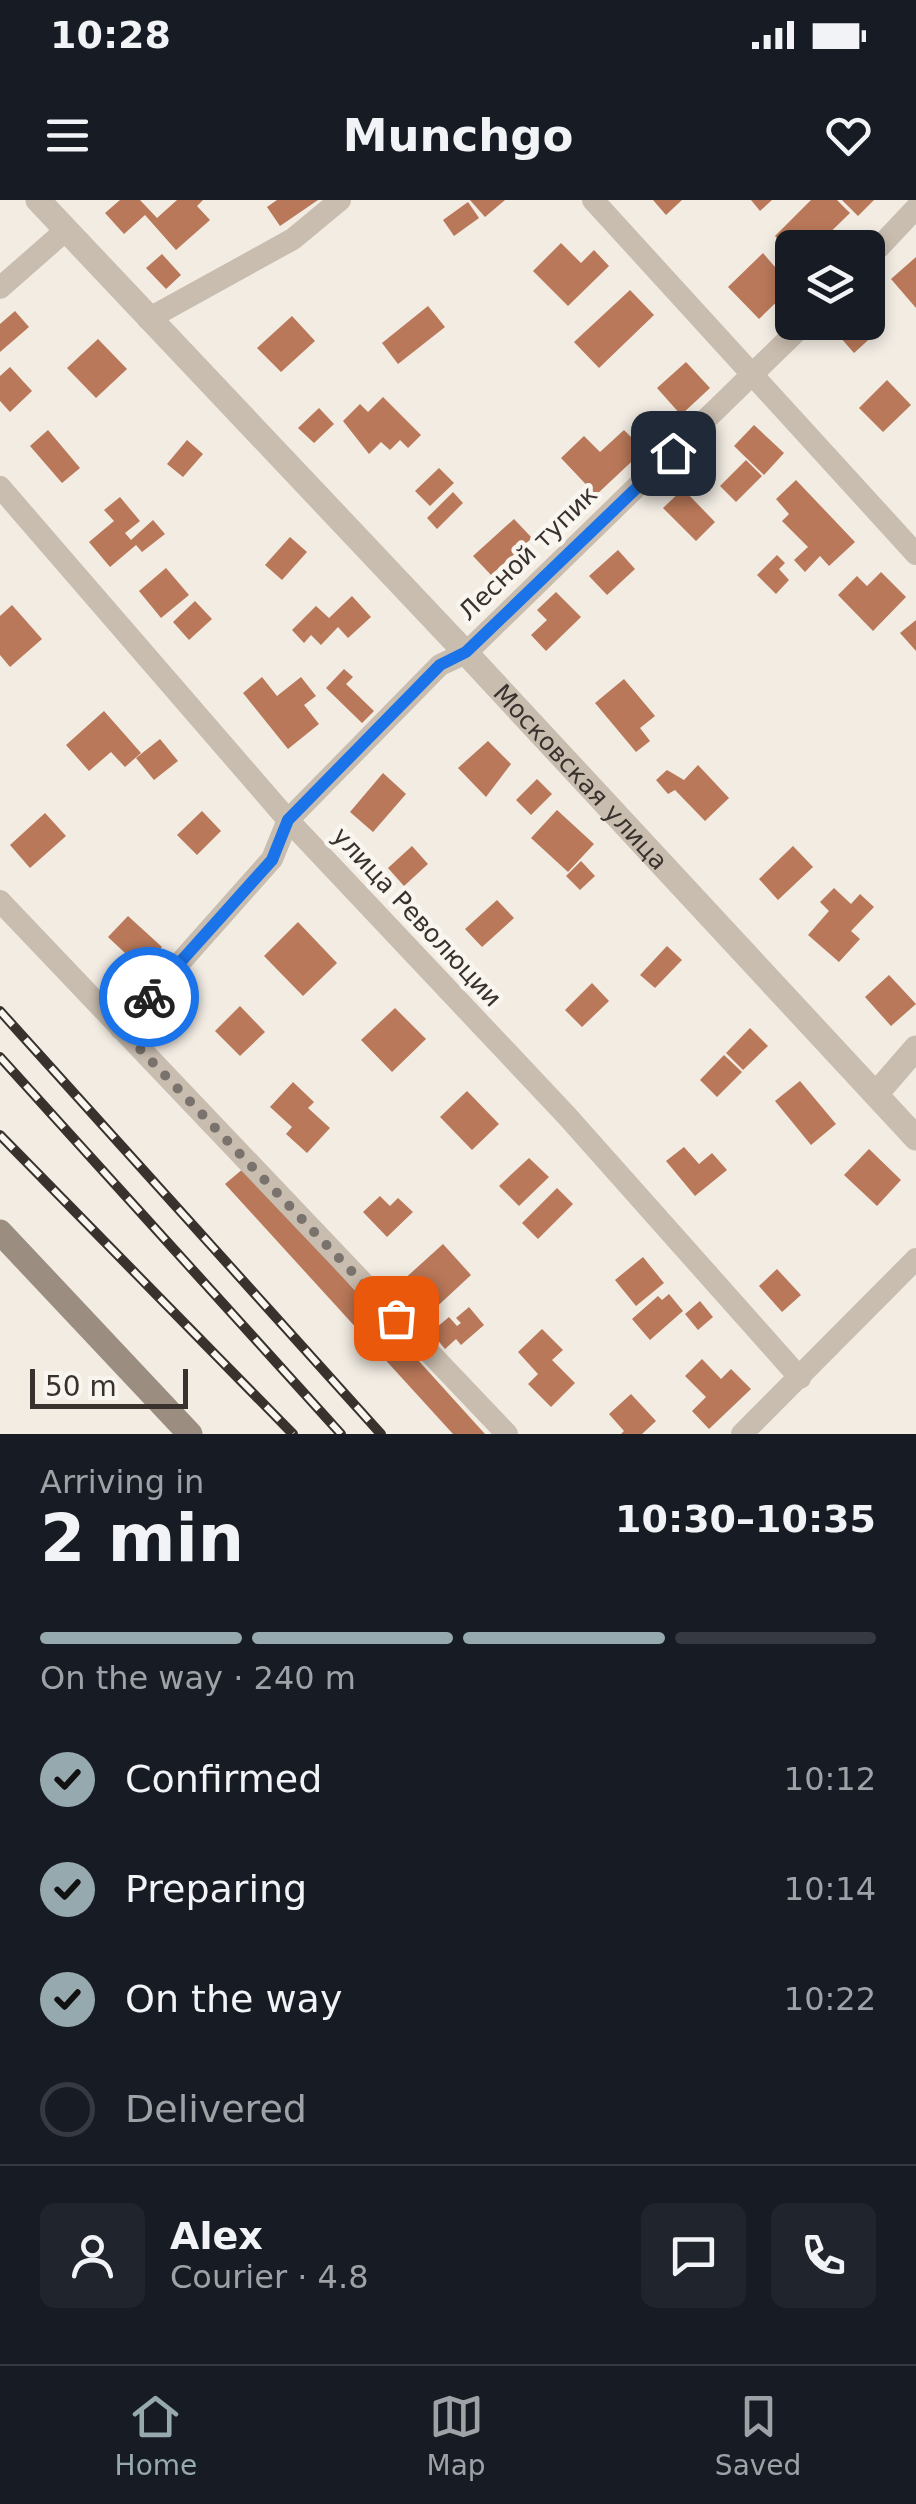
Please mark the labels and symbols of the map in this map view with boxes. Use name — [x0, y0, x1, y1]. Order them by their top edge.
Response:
pin — [631, 411, 716, 496]
street label: Лесной тупик — [453, 480, 603, 626]
street label: Московская улица — [488, 678, 674, 875]
street label: улица Революции — [326, 821, 508, 1013]
courier — [99, 947, 199, 1047]
pin — [354, 1276, 439, 1361]
scale bar — [30, 1364, 188, 1408]

